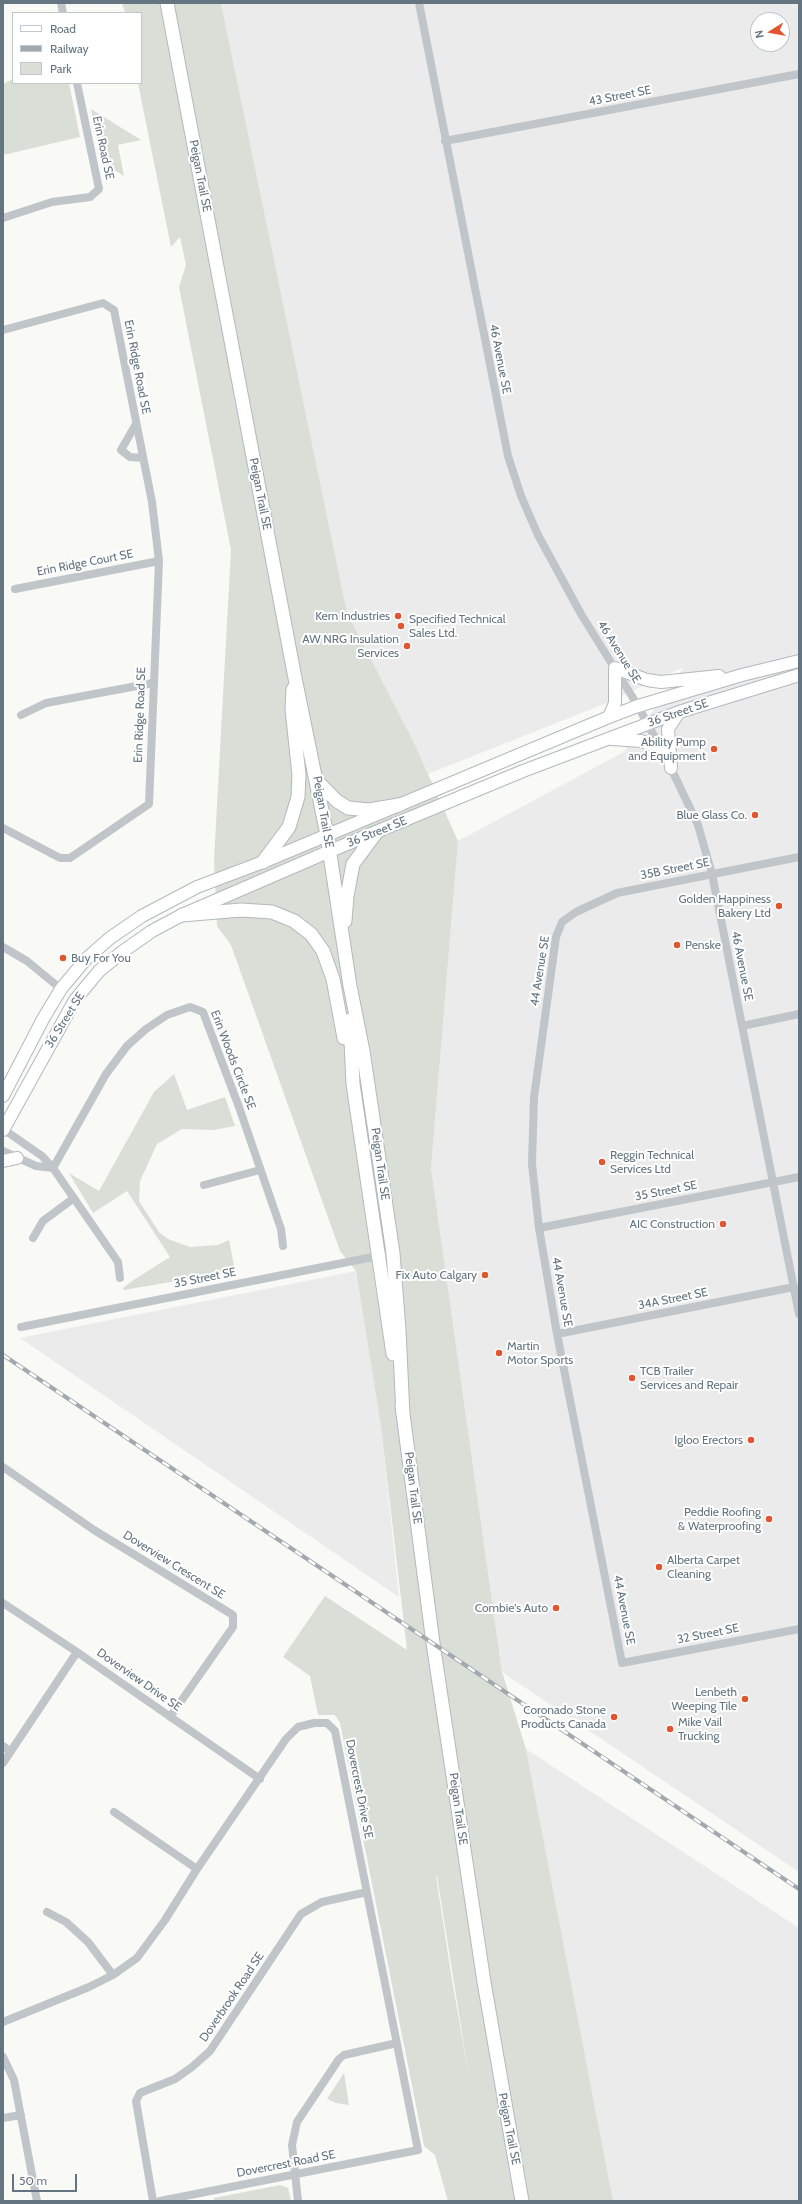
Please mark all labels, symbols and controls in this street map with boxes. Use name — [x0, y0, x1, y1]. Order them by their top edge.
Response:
legend — [12, 12, 142, 84]
north arrow — [750, 12, 790, 52]
text: Road — [50, 21, 76, 36]
text: N — [752, 29, 767, 39]
text: Railway — [50, 41, 88, 56]
text: Park — [50, 61, 72, 76]
street label: 43 Street SE — [588, 83, 652, 109]
street label: Erin Road SE — [89, 115, 117, 181]
street label: Peigan Trail SE — [186, 139, 214, 213]
street label: Erin Ridge Road SE — [121, 319, 153, 415]
street label: 46 Avenue SE — [486, 323, 514, 395]
street label: Peigan Trail SE — [246, 457, 274, 531]
street label: Erin Ridge Court SE — [36, 547, 134, 579]
place label: Kern Industries — [315, 609, 390, 623]
marker: Kern Industries — [393, 611, 403, 621]
place label: Specified Technical Sales Ltd. — [409, 612, 506, 640]
street label: 46 Avenue SE — [594, 618, 644, 686]
marker: Specified Technical Sales Ltd. — [396, 621, 406, 631]
place label: AW NRG Insulation Services — [302, 632, 399, 660]
marker: AW NRG Insulation Services — [402, 641, 412, 651]
street label: Erin Ridge Road SE — [131, 667, 149, 763]
street label: 36 Street SE — [646, 696, 710, 730]
place label: Ability Pump and Equipment — [628, 735, 706, 763]
marker: Ability Pump and Equipment — [709, 744, 719, 754]
street label: Peigan Trail SE — [310, 775, 336, 849]
place label: Blue Glass Co. — [676, 808, 747, 822]
marker: Blue Glass Co. — [750, 810, 760, 820]
street label: 36 Street SE — [345, 813, 409, 851]
street label: 35B Street SE — [639, 855, 711, 883]
place label: Golden Happiness Bakery Ltd — [679, 892, 771, 920]
marker: Golden Happiness Bakery Ltd — [774, 901, 784, 911]
street label: 46 Avenue SE — [728, 930, 756, 1002]
street label: 44 Avenue SE — [527, 935, 553, 1007]
place label: Penske — [685, 938, 721, 952]
marker: Penske — [672, 940, 682, 950]
place label: Buy For You — [71, 951, 131, 965]
marker: Buy For You — [58, 953, 68, 963]
street label: 36 Street SE — [42, 989, 88, 1051]
street label: Erin Woods Circle SE — [207, 1008, 259, 1112]
street label: Peigan Trail SE — [368, 1127, 392, 1201]
place label: Reggin Technical Services Ltd — [610, 1148, 694, 1176]
marker: Reggin Technical Services Ltd — [597, 1157, 607, 1167]
street label: 35 Street SE — [634, 1178, 698, 1204]
place label: AIC Construction — [629, 1217, 715, 1231]
marker: AIC Construction — [718, 1219, 728, 1229]
street label: 44 Avenue SE — [549, 1256, 575, 1328]
street label: 35 Street SE — [173, 1265, 237, 1291]
place label: Fix Auto Calgary — [395, 1268, 477, 1282]
marker: Fix Auto Calgary — [480, 1270, 490, 1280]
street label: 34A Street SE — [637, 1285, 709, 1313]
place label: Martin Motor Sports — [507, 1339, 573, 1367]
marker: Martin Motor Sports — [494, 1348, 504, 1358]
place label: TCB Trailer Services and Repair — [640, 1364, 738, 1392]
marker: TCB Trailer Services and Repair — [627, 1373, 637, 1383]
place label: Igloo Erectors — [674, 1433, 743, 1447]
marker: Igloo Erectors — [746, 1435, 756, 1445]
street label: Peigan Trail SE — [401, 1451, 425, 1525]
place label: Peddie Roofing & Waterproofing — [678, 1505, 761, 1533]
marker: Peddie Roofing & Waterproofing — [764, 1514, 774, 1524]
street label: Doverview Crescent SE — [120, 1528, 228, 1602]
place label: Alberta Carpet Cleaning — [667, 1553, 740, 1581]
marker: Alberta Carpet Cleaning — [654, 1562, 664, 1572]
street label: 44 Avenue SE — [610, 1574, 638, 1646]
place label: Combie's Auto — [475, 1601, 548, 1615]
marker: Combie's Auto — [551, 1603, 561, 1613]
street label: 32 Street SE — [676, 1621, 740, 1647]
street label: Doverview Drive SE — [94, 1645, 184, 1715]
place label: Lenbeth Weeping Tile — [671, 1685, 737, 1713]
marker: Lenbeth Weeping Tile — [740, 1694, 750, 1704]
place label: Coronado Stone Products Canada — [521, 1703, 606, 1731]
marker: Coronado Stone Products Canada — [609, 1712, 619, 1722]
place label: Mike Vail Trucking — [678, 1715, 722, 1743]
marker: Mike Vail Trucking — [665, 1724, 675, 1734]
street label: Dovercrest Drive SE — [342, 1738, 376, 1840]
street label: Peigan Trail SE — [446, 1772, 470, 1846]
street label: Doverbrook Road SE — [197, 1950, 267, 2044]
street label: Peigan Trail SE — [495, 2092, 523, 2166]
street label: Dovercrest Road SE — [236, 2147, 336, 2181]
scale bar — [14, 2166, 79, 2192]
text: 50 m — [19, 2173, 47, 2188]

